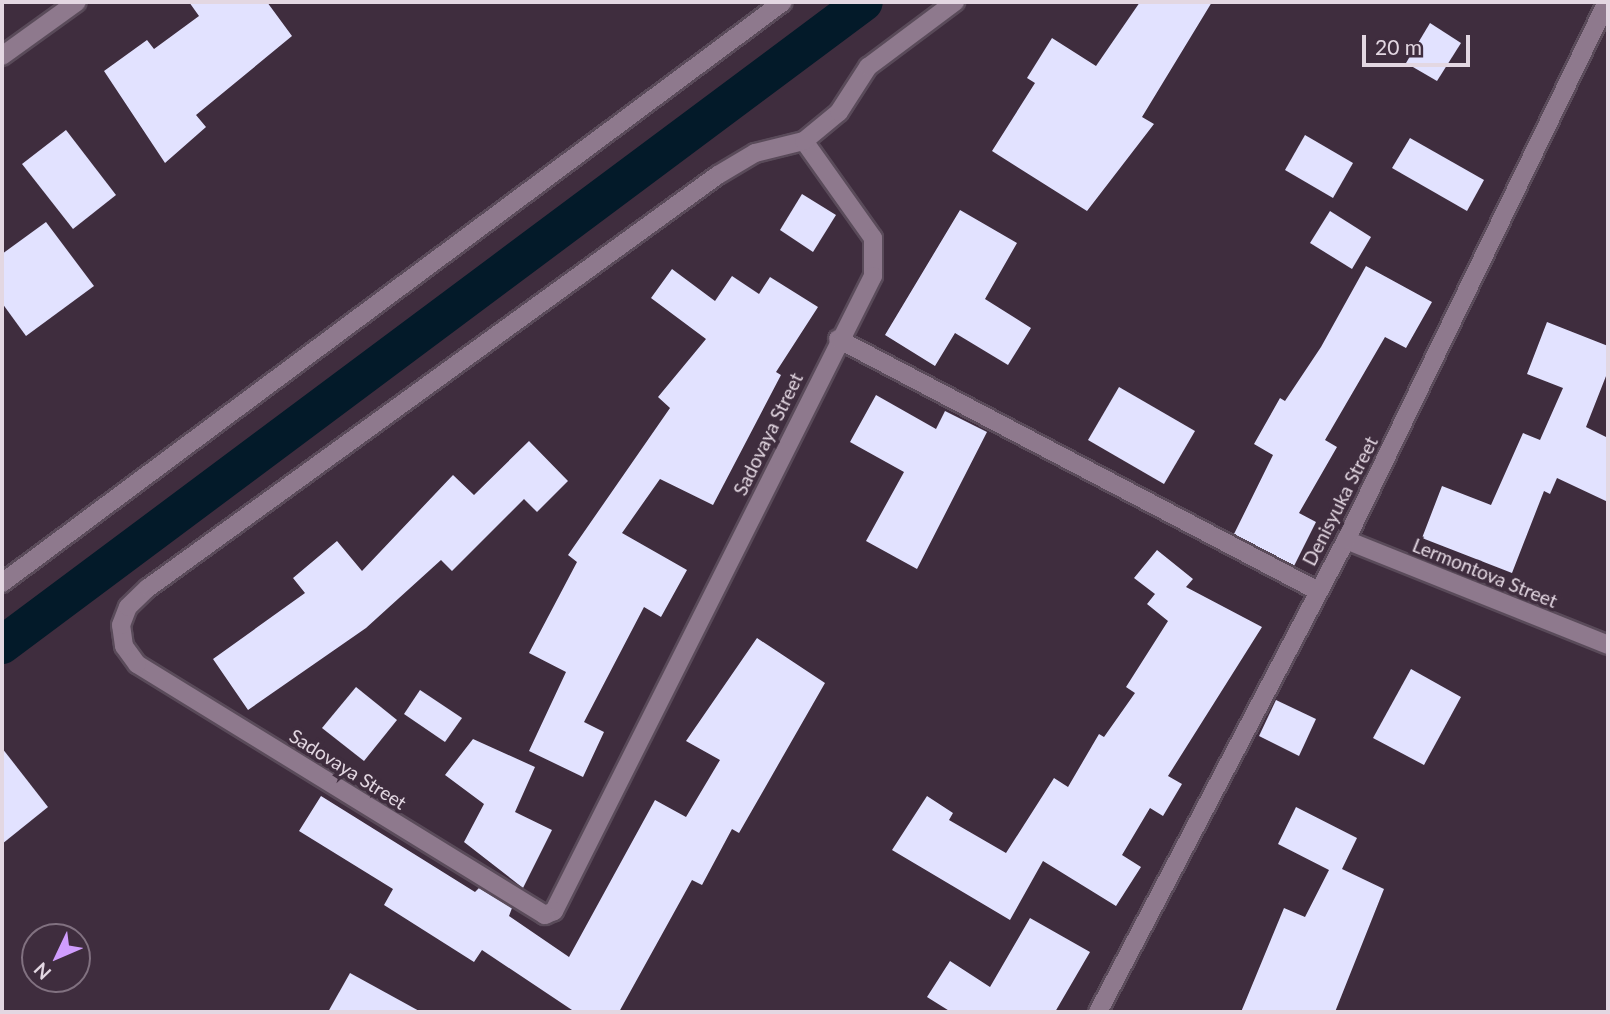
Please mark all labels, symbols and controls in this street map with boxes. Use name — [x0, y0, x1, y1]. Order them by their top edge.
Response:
scale bar — [1365, 21, 1474, 65]
text: 20 m — [1375, 34, 1422, 59]
street label: Sadovaya Street — [728, 369, 808, 499]
street label: Denisyuka Street — [1298, 433, 1382, 569]
street label: Lermontova Street — [1409, 534, 1561, 612]
street label: Sadovaya Street — [285, 724, 411, 814]
north arrow — [21, 923, 91, 993]
text: N — [29, 958, 55, 985]

